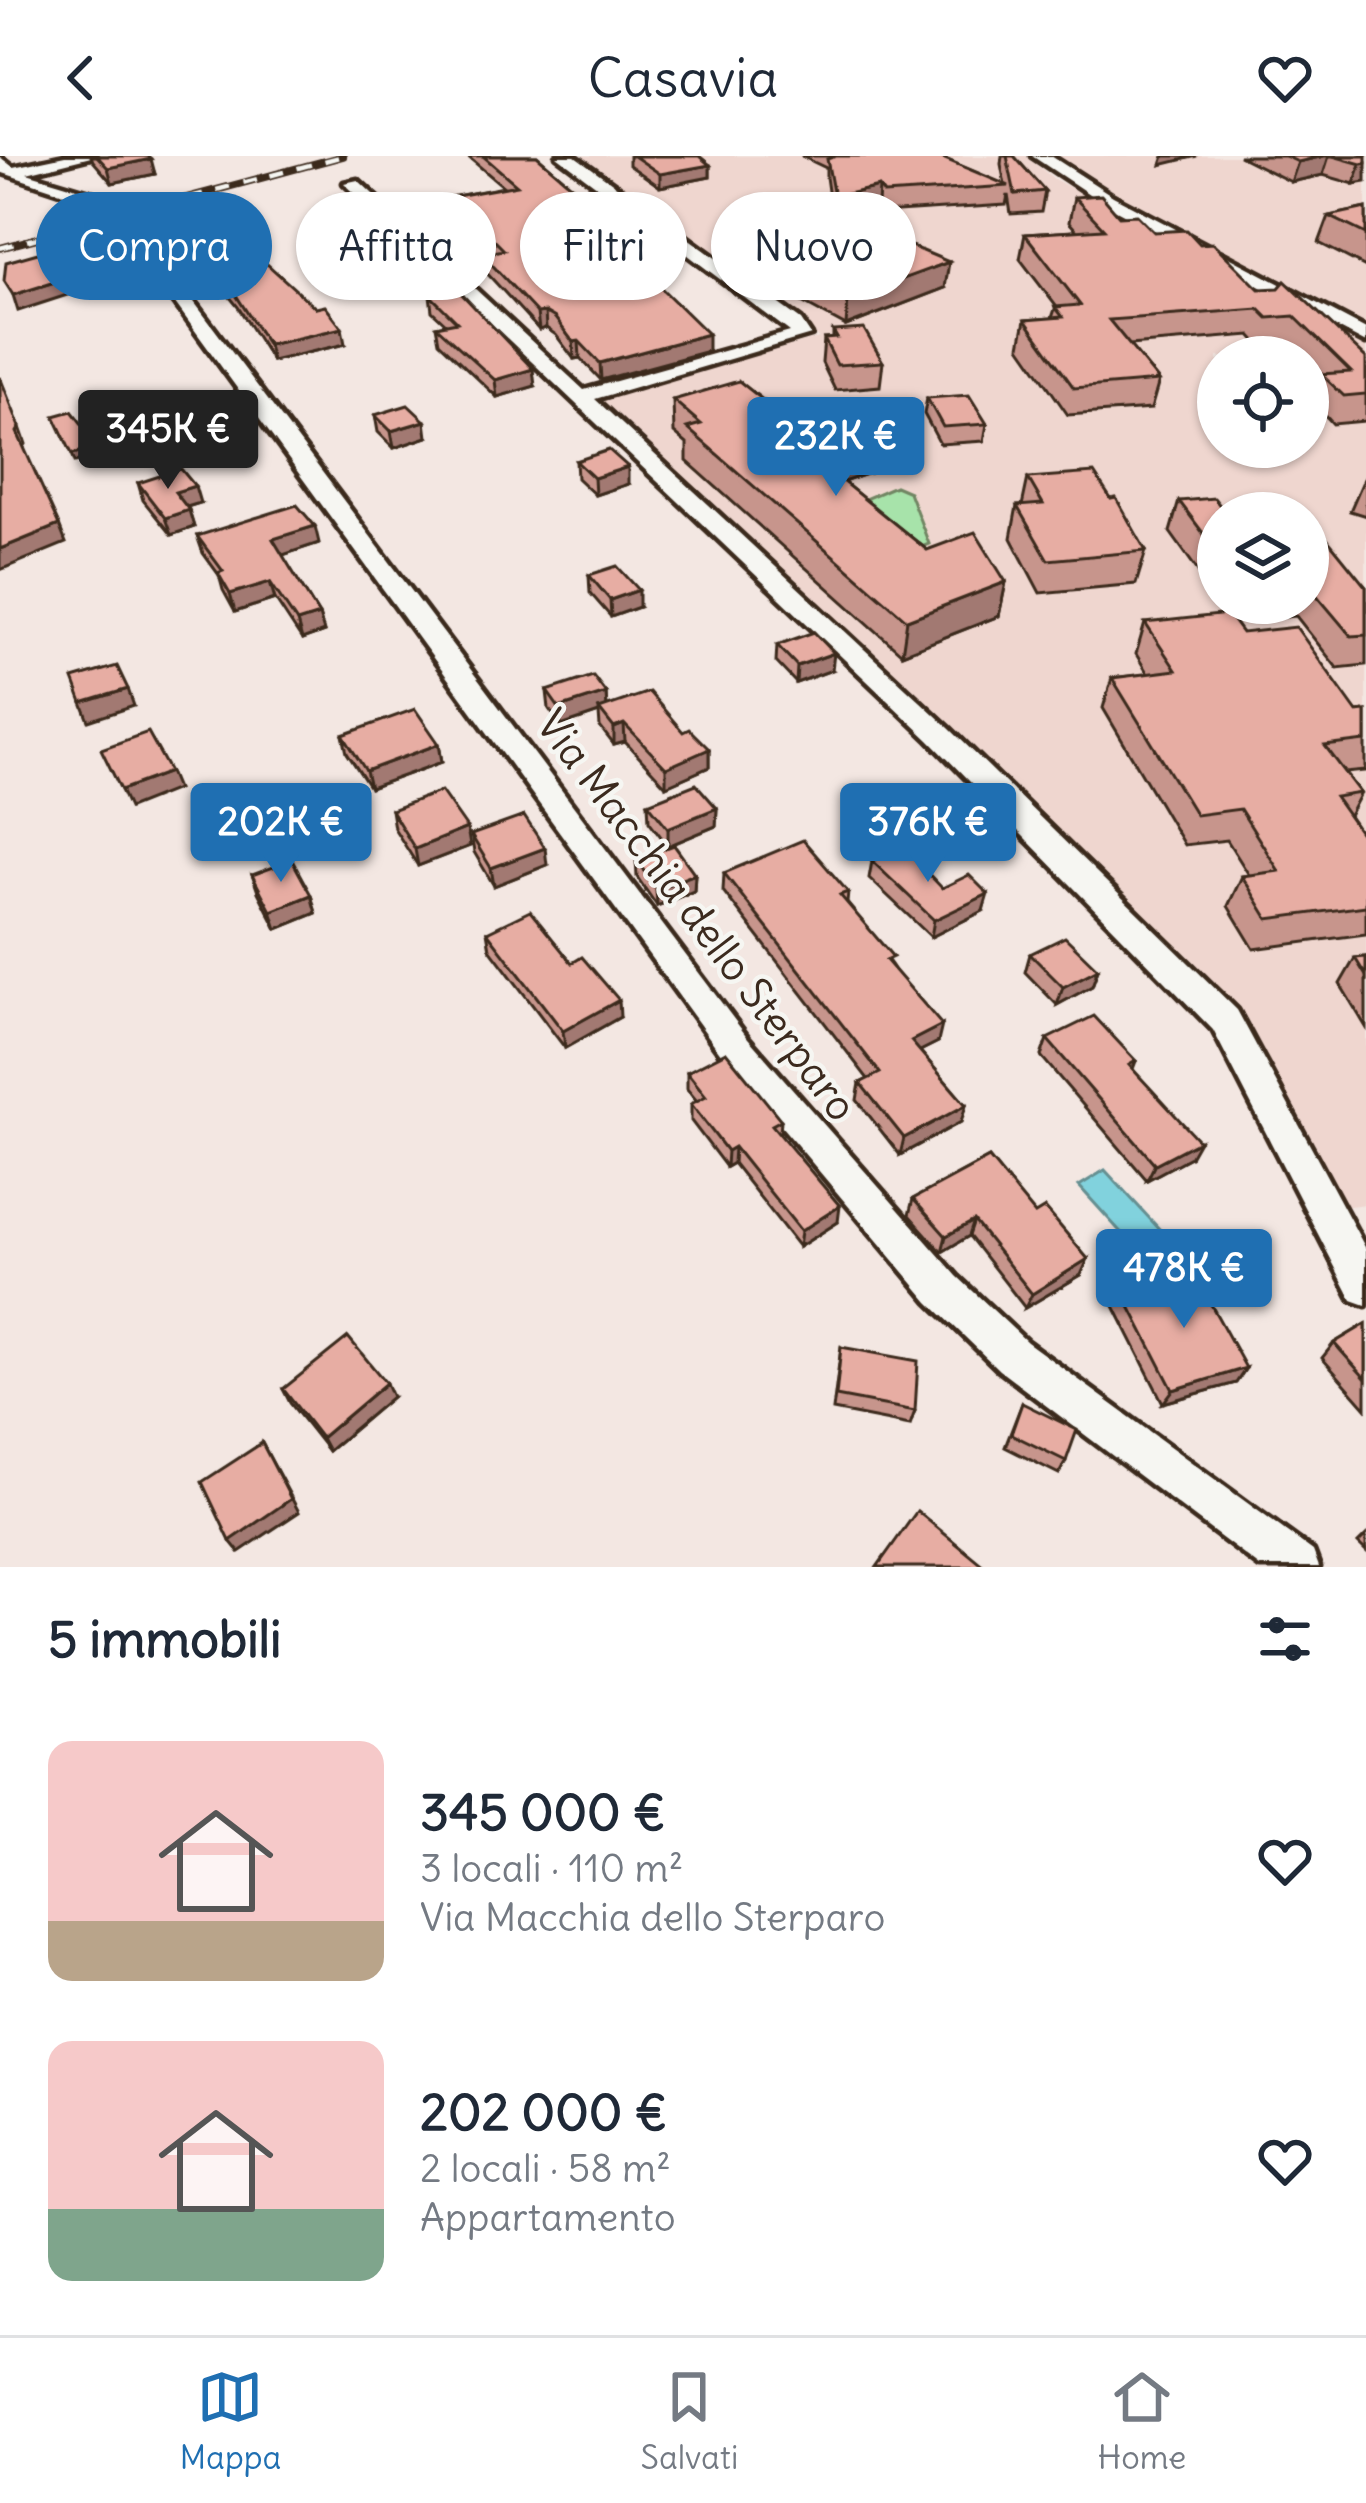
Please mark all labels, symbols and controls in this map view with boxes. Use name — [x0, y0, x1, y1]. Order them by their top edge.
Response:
text: Casavia — [588, 44, 778, 112]
icon: back — [48, 45, 114, 111]
icon: heart — [1252, 45, 1318, 111]
chip: Compra — [36, 192, 272, 300]
chip: Affitta — [296, 192, 496, 300]
chip: Filtri — [520, 192, 687, 300]
chip: Nuovo — [711, 192, 916, 300]
map controls — [1197, 336, 1329, 624]
button: locate — [1197, 336, 1329, 468]
pin: 345K € — [70, 390, 266, 492]
pin: 232K € — [738, 397, 934, 499]
text: 345K € — [105, 404, 231, 453]
text: 232K € — [774, 411, 898, 460]
button: layers — [1197, 492, 1329, 624]
street label: Via Macchia dello Sterparo — [525, 699, 869, 1131]
pin: 202K € — [183, 783, 379, 885]
pin: 376K € — [830, 783, 1026, 885]
text: 202K € — [218, 797, 344, 846]
text: 376K € — [867, 797, 989, 846]
pin: 478K € — [1086, 1229, 1282, 1331]
text: 478K € — [1123, 1243, 1245, 1292]
icon: filters — [1252, 1606, 1318, 1672]
text: 5 immobili — [48, 1607, 281, 1671]
text: 345 000 € — [420, 1780, 666, 1844]
icon: home — [144, 1789, 288, 1933]
icon: heart — [1252, 1828, 1318, 1894]
text: 3 locali · 110 m² — [420, 1844, 683, 1893]
text: Via Macchia dello Sterparo — [420, 1893, 885, 1942]
text: 202 000 € — [420, 2080, 667, 2144]
icon: home — [144, 2089, 288, 2233]
icon: heart — [1252, 2128, 1318, 2194]
text: 2 locali · 58 m² — [420, 2144, 671, 2193]
text: Appartamento — [420, 2193, 676, 2242]
tab: Mappa — [180, 2364, 281, 2478]
tab: Salvati — [641, 2364, 738, 2478]
tab: Home — [1097, 2364, 1186, 2478]

